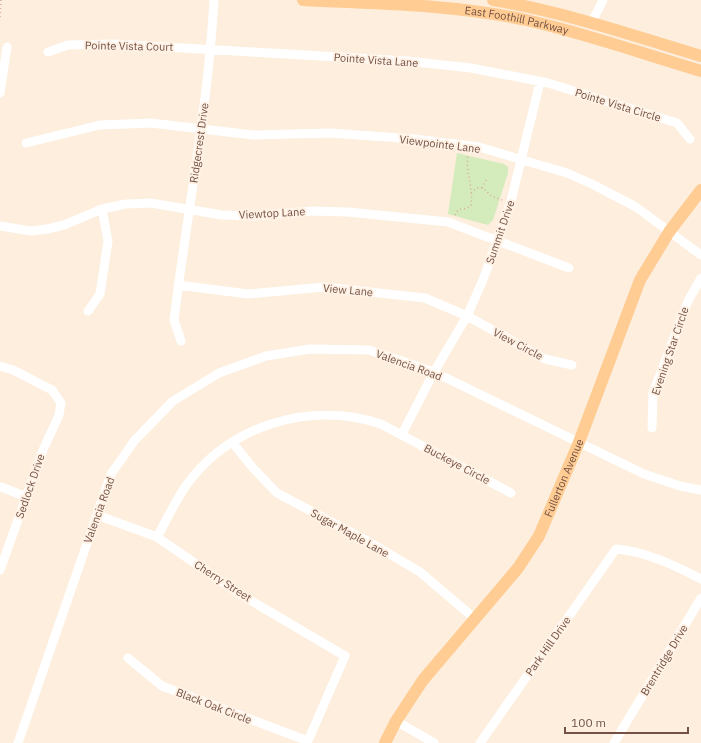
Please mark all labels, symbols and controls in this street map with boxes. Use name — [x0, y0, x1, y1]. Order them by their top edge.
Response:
street label: East Foothill Parkway — [464, 3, 571, 37]
street label: Pointe Vista Court — [85, 38, 173, 54]
street label: Pointe Vista Lane — [333, 50, 419, 70]
street label: Pointe Vista Circle — [573, 85, 663, 125]
street label: Ridgecrest Drive — [186, 102, 212, 184]
street label: Viewpointe Lane — [399, 132, 481, 156]
street label: Summit Drive — [483, 198, 517, 266]
street label: Viewtop Lane — [238, 204, 306, 222]
street label: View Lane — [322, 281, 374, 299]
street label: Evening Star Circle — [648, 305, 692, 397]
street label: View Circle — [491, 325, 545, 363]
street label: Valencia Road — [374, 347, 444, 383]
street label: Fullerton Avenue — [541, 437, 587, 519]
street label: Buckeye Circle — [422, 441, 492, 487]
street label: Sedlock Drive — [12, 452, 48, 520]
street label: Valencia Road — [81, 475, 117, 545]
street label: Sugar Maple Lane — [308, 506, 392, 560]
street label: Cherry Street — [192, 557, 254, 605]
street label: Park Hill Drive — [522, 614, 574, 678]
street label: Brentridge Drive — [637, 622, 691, 698]
street label: Black Oak Circle — [174, 685, 254, 727]
scale bar — [565, 709, 688, 735]
text: 100 m — [571, 715, 606, 730]

